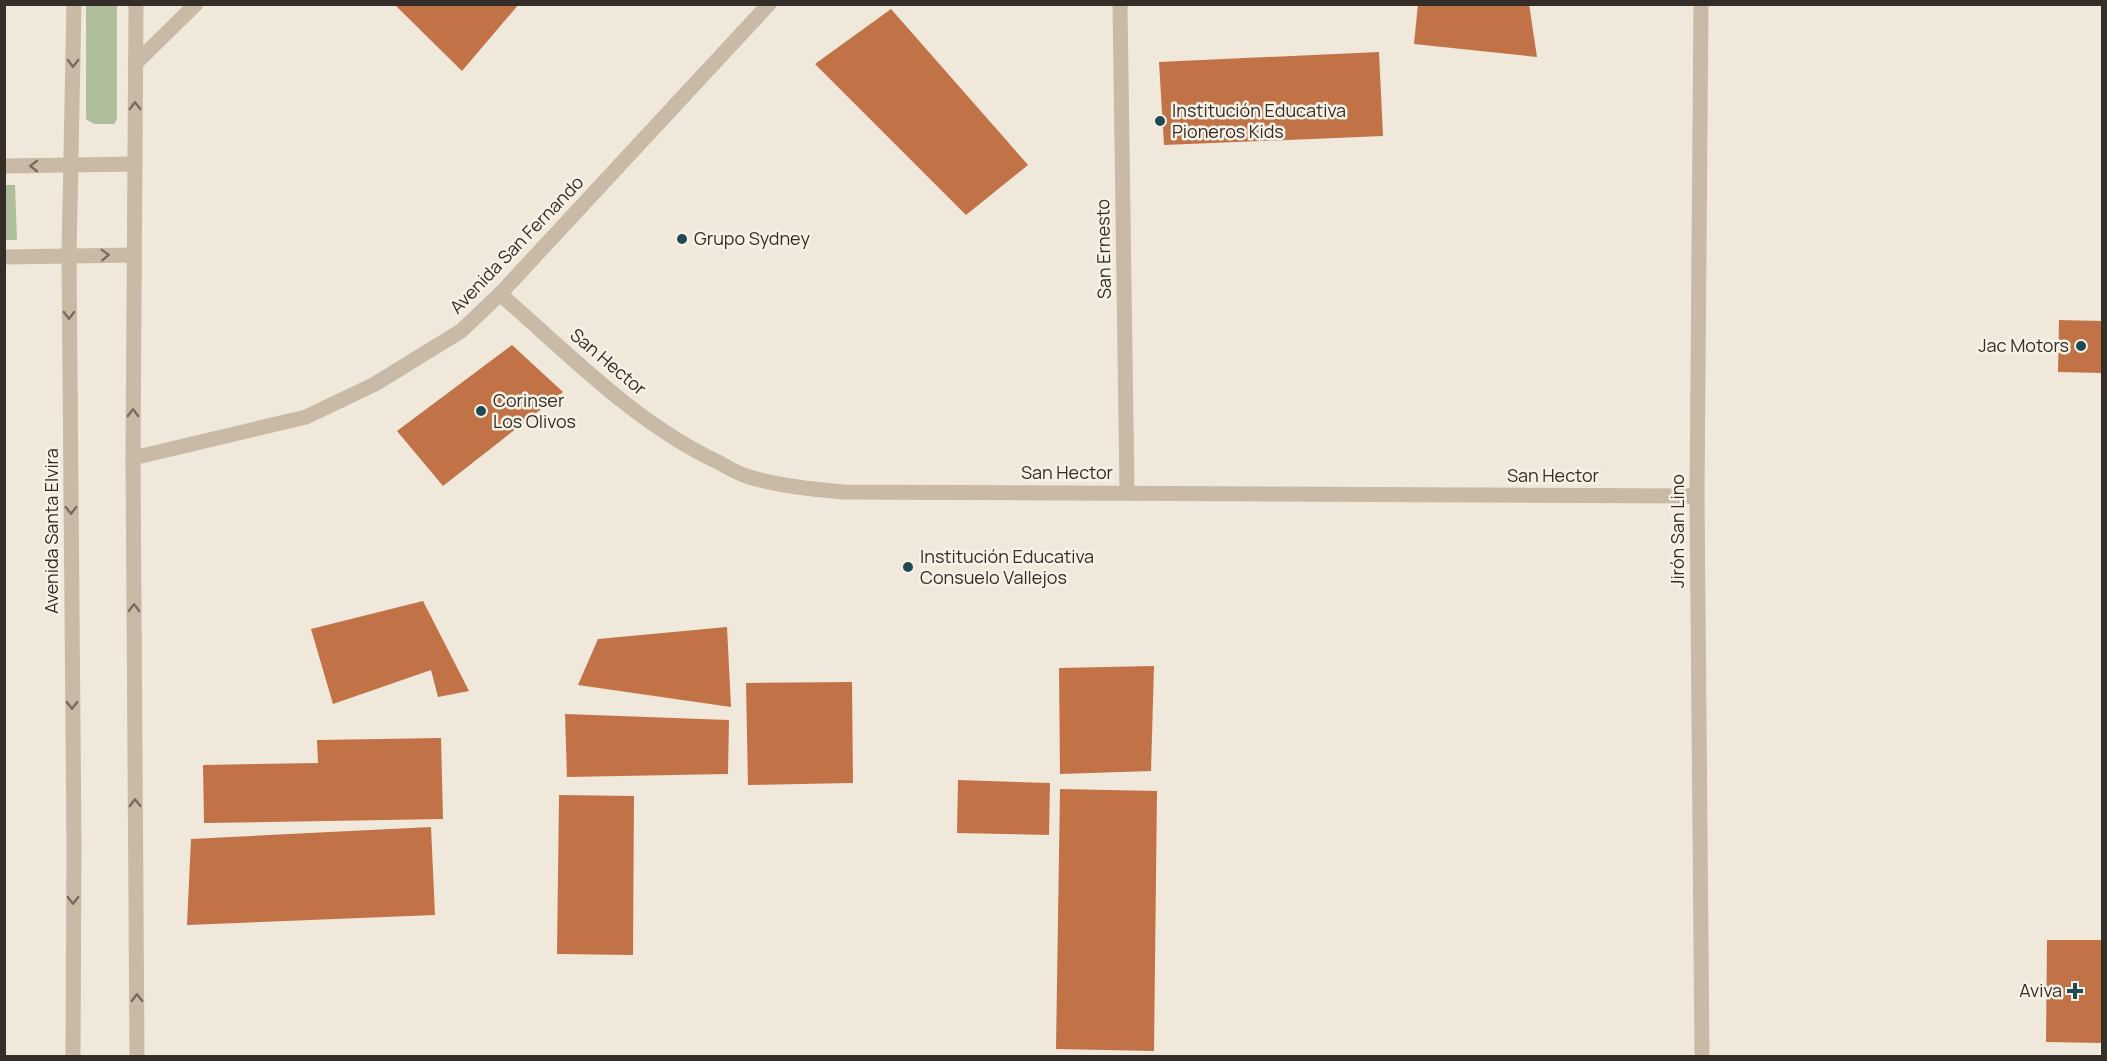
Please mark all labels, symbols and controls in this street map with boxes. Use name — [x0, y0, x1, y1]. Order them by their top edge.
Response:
one-way arrow — [67, 58, 79, 67]
place label: Institución Educativa Pioneros Kids — [1172, 98, 1346, 143]
one-way arrow — [129, 101, 141, 110]
marker: Institución Educativa Pioneros Kids — [1153, 114, 1167, 128]
one-way arrow — [30, 160, 39, 172]
street label: Avenida San Fernando — [444, 170, 588, 318]
street label: San Ernesto — [1090, 199, 1116, 299]
place label: Grupo Sydney — [694, 226, 810, 250]
marker: Grupo Sydney — [675, 232, 689, 246]
one-way arrow — [100, 249, 109, 262]
one-way arrow — [63, 310, 76, 319]
street label: San Hector — [566, 322, 652, 400]
place label: Jac Motors — [1978, 333, 2069, 357]
marker: Jac Motors — [2074, 339, 2088, 353]
place label: Corinser Los Olivos — [493, 388, 576, 433]
marker: Corinser Los Olivos — [474, 404, 488, 418]
one-way arrow — [127, 409, 139, 418]
street label: Avenida Santa Elvira — [39, 448, 63, 614]
street label: San Hector — [1021, 460, 1114, 484]
street label: San Hector — [1507, 463, 1600, 487]
street label: Jirón San Lino — [1665, 474, 1689, 588]
one-way arrow — [65, 505, 77, 514]
place label: Institución Educativa Consuelo Vallejos — [920, 544, 1094, 589]
marker: Institución Educativa Consuelo Vallejos — [901, 560, 915, 574]
one-way arrow — [128, 604, 140, 613]
one-way arrow — [66, 700, 79, 709]
one-way arrow — [129, 799, 142, 808]
one-way arrow — [67, 895, 79, 904]
place label: Aviva — [2019, 978, 2062, 1002]
marker: Aviva — [2066, 982, 2084, 1000]
one-way arrow — [131, 994, 143, 1003]

